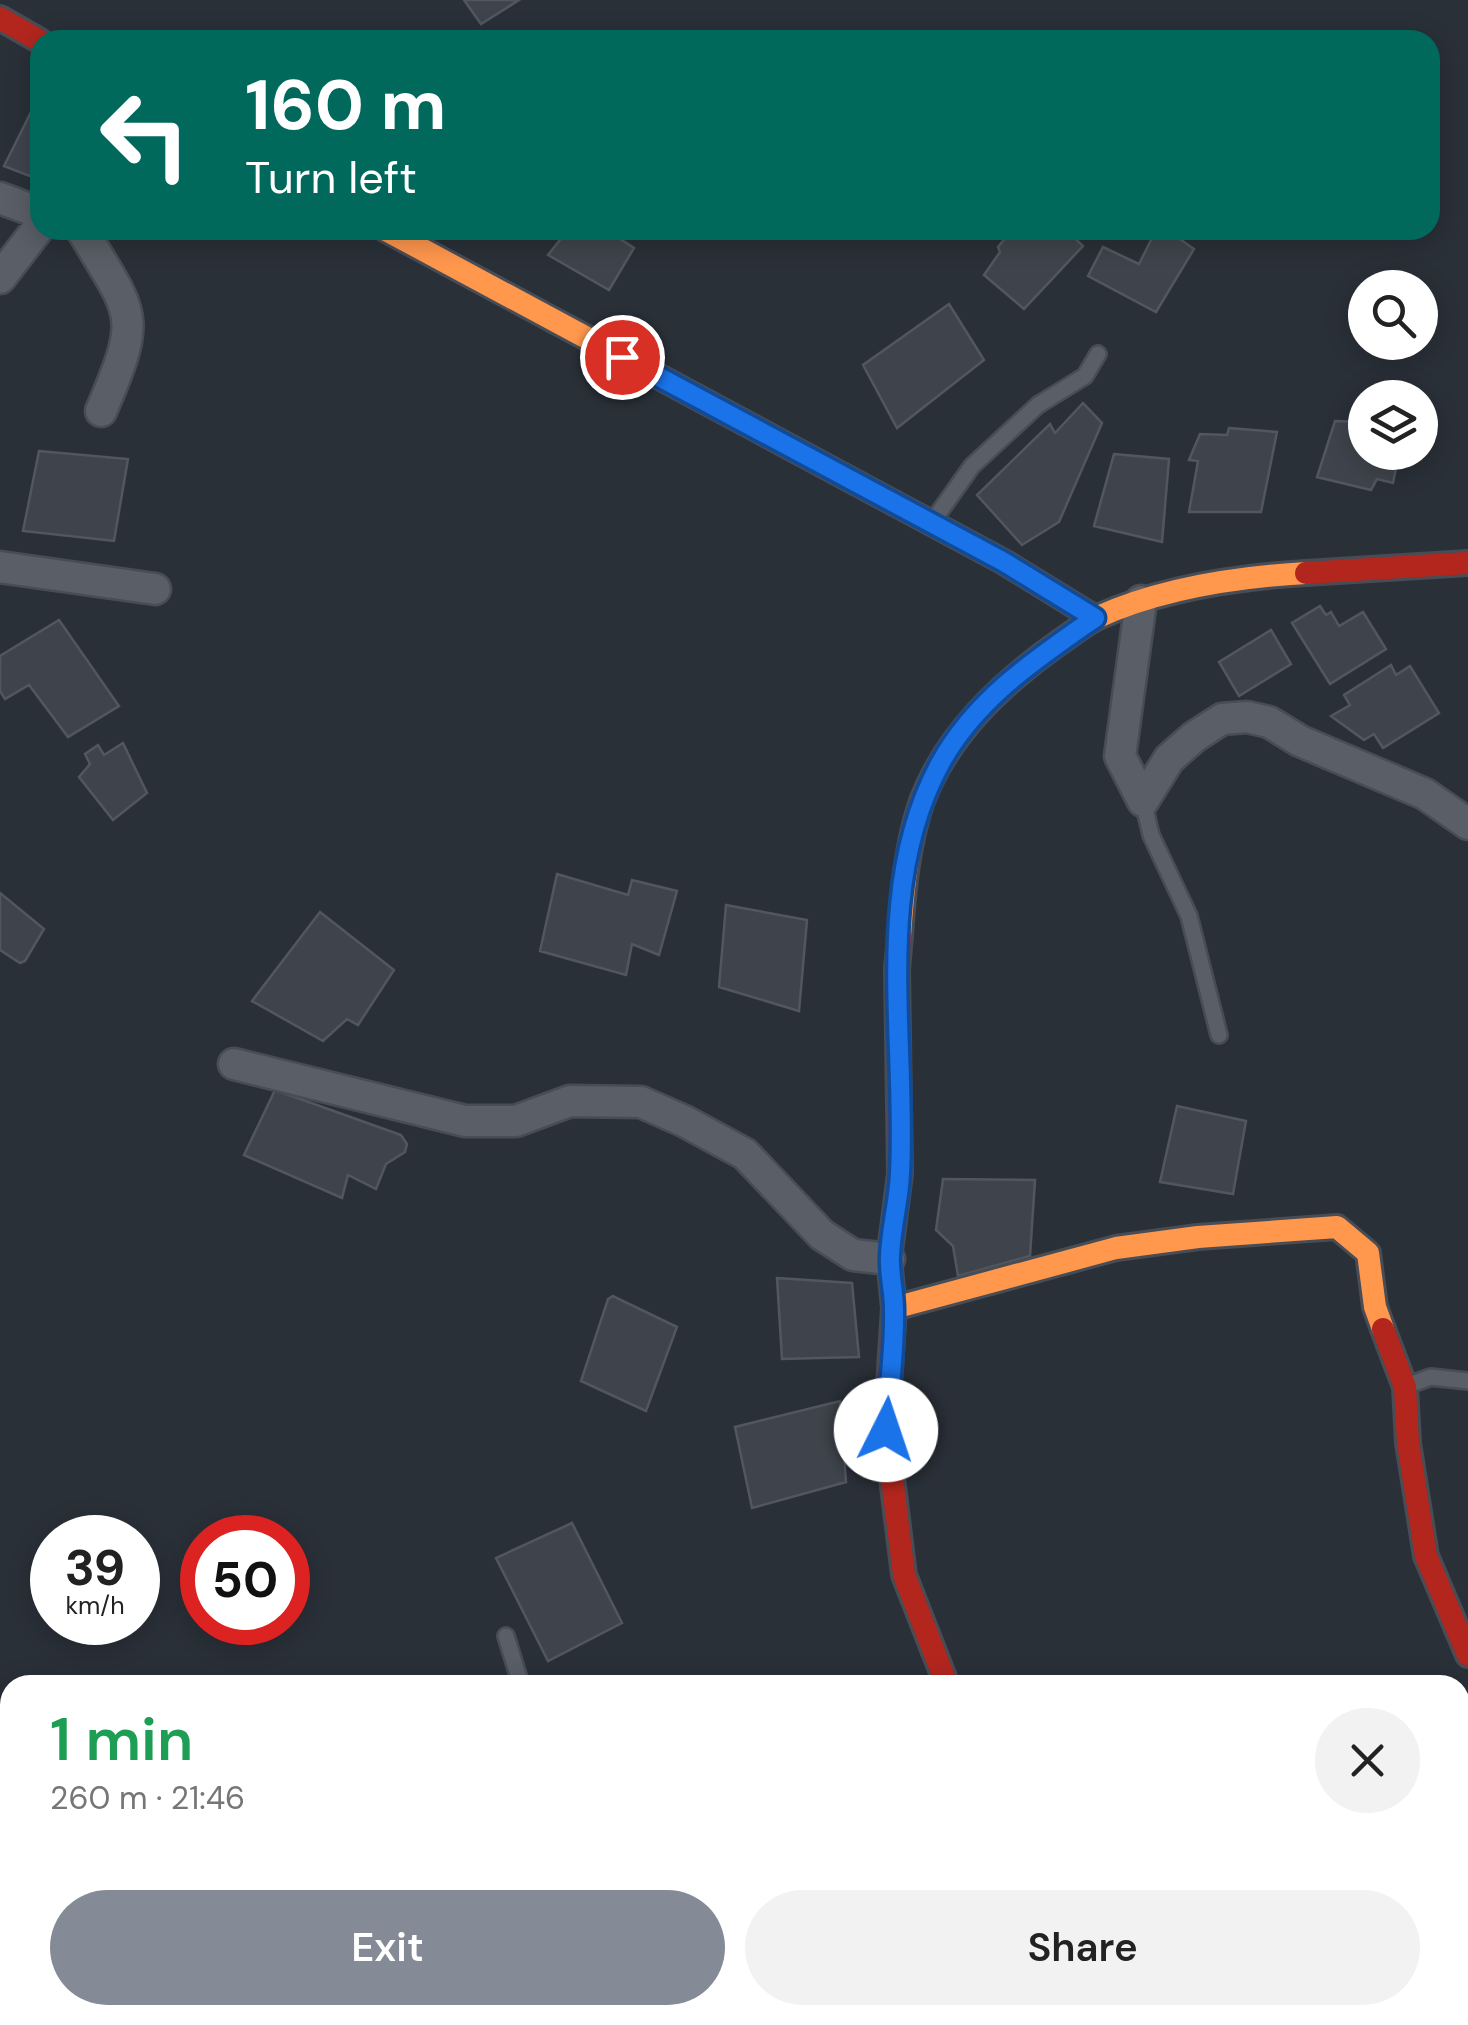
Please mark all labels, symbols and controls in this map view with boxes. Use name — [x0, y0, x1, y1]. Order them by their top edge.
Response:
text: 160 m — [245, 60, 446, 151]
icon: left — [80, 70, 210, 200]
text: Turn left — [245, 148, 417, 207]
map controls — [1348, 270, 1438, 470]
button: search — [1348, 270, 1438, 360]
pin — [580, 315, 665, 400]
icon: arrive — [595, 330, 650, 385]
button: layers — [1348, 380, 1438, 470]
position arrow — [834, 1378, 938, 1482]
speed limit sign: 50 — [180, 1515, 310, 1645]
text: 39 — [65, 1535, 125, 1601]
text: km/h — [65, 1589, 125, 1622]
text: 1 min — [50, 1700, 193, 1779]
button: close — [1315, 1708, 1420, 1813]
text: 260 m · 21:46 — [50, 1777, 245, 1819]
button: Exit — [50, 1890, 725, 2005]
button: Share — [745, 1890, 1420, 2005]

